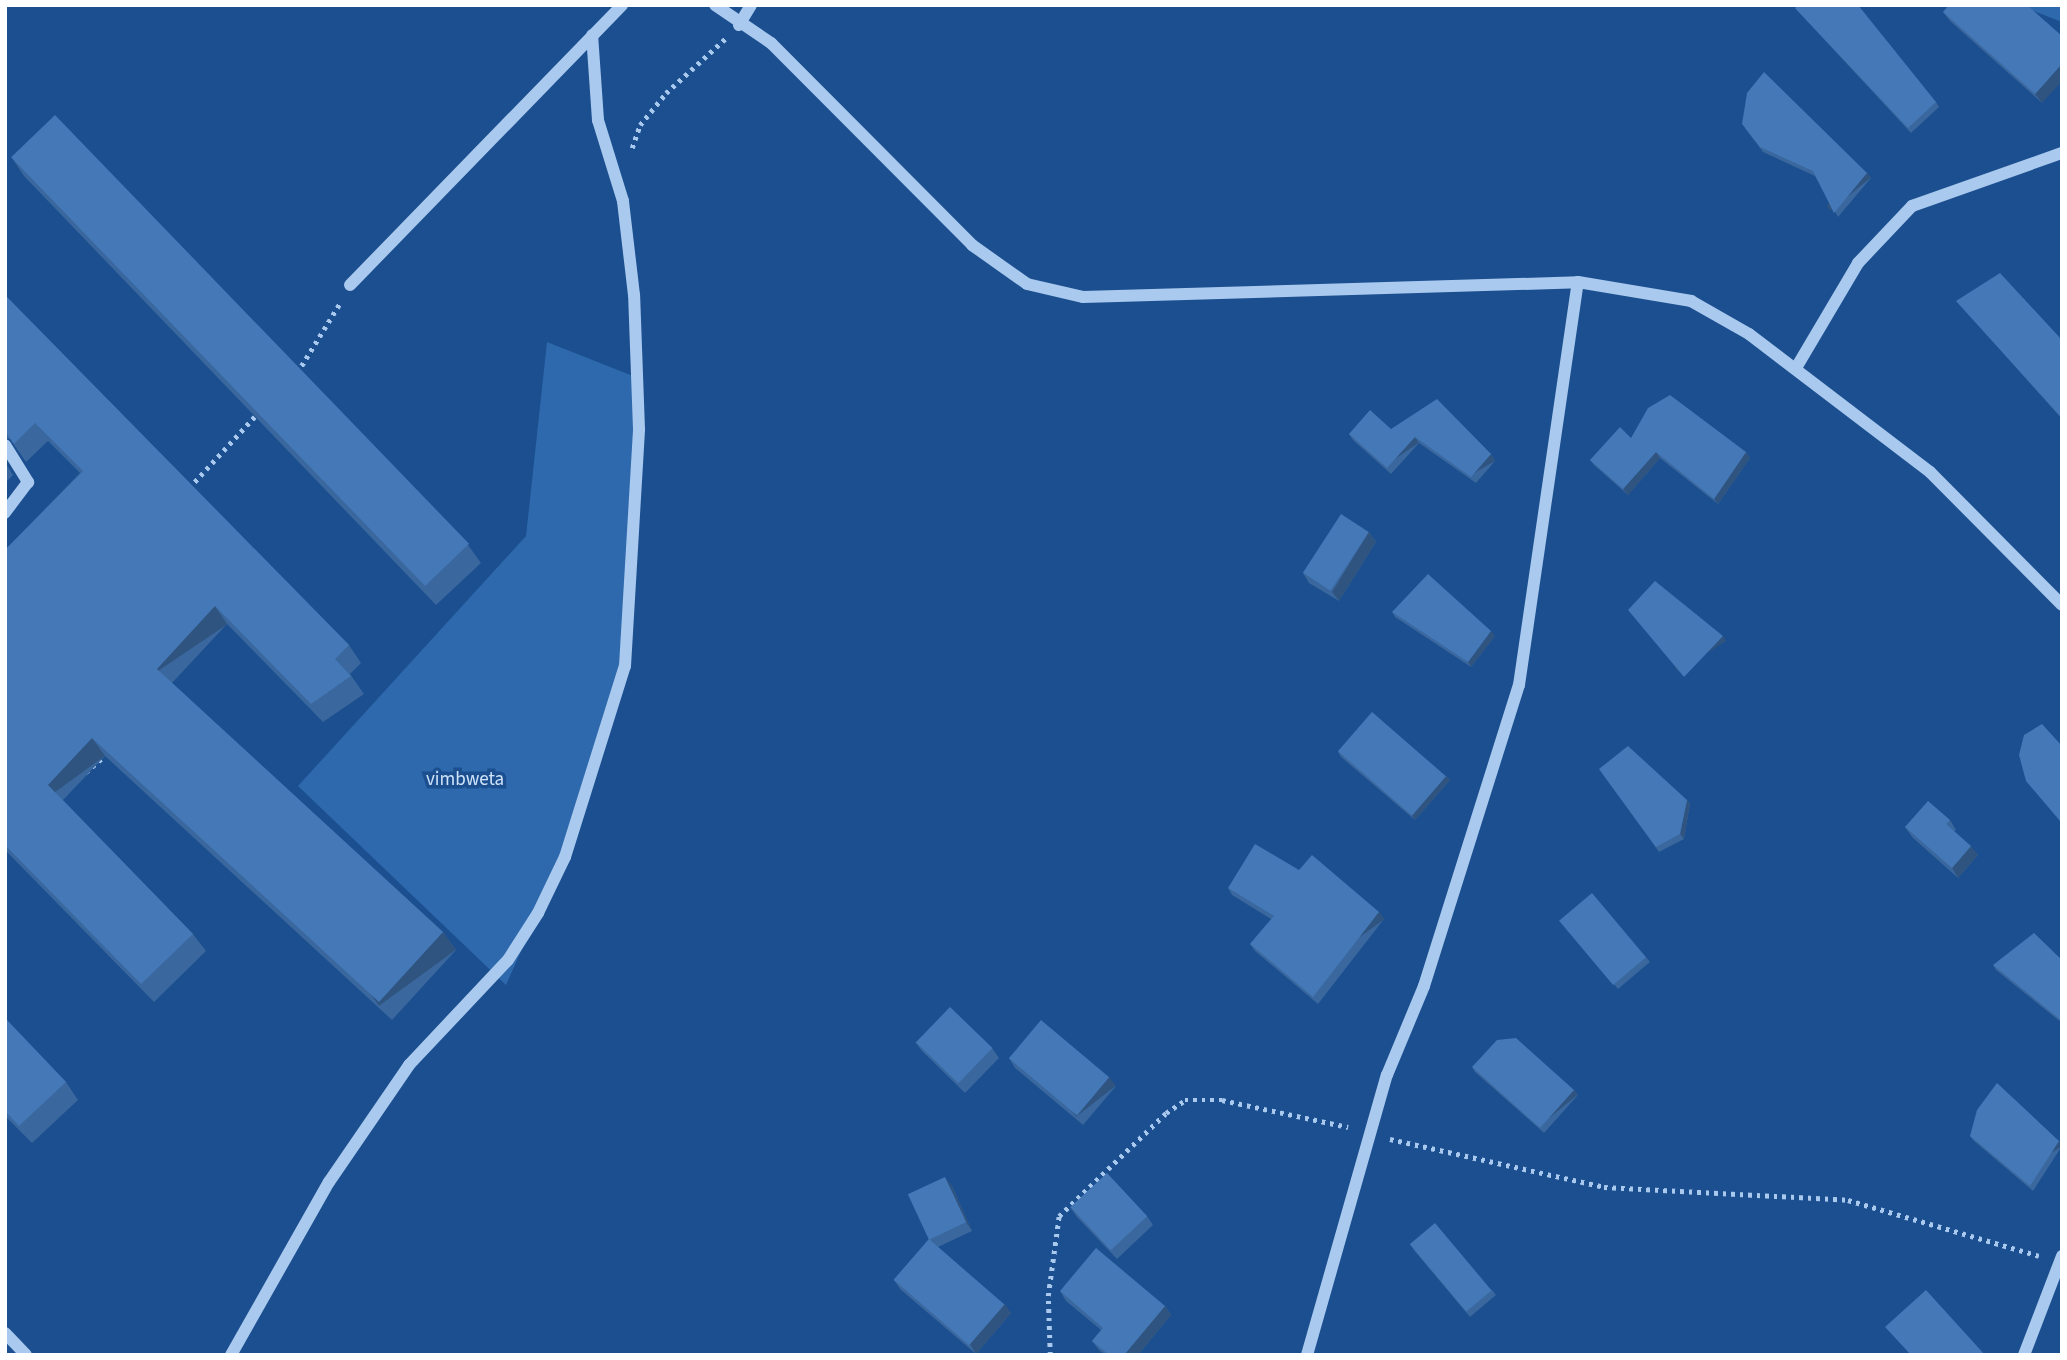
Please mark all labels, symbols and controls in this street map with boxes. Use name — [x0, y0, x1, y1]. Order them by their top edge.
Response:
park label: vimbweta — [426, 769, 504, 791]

